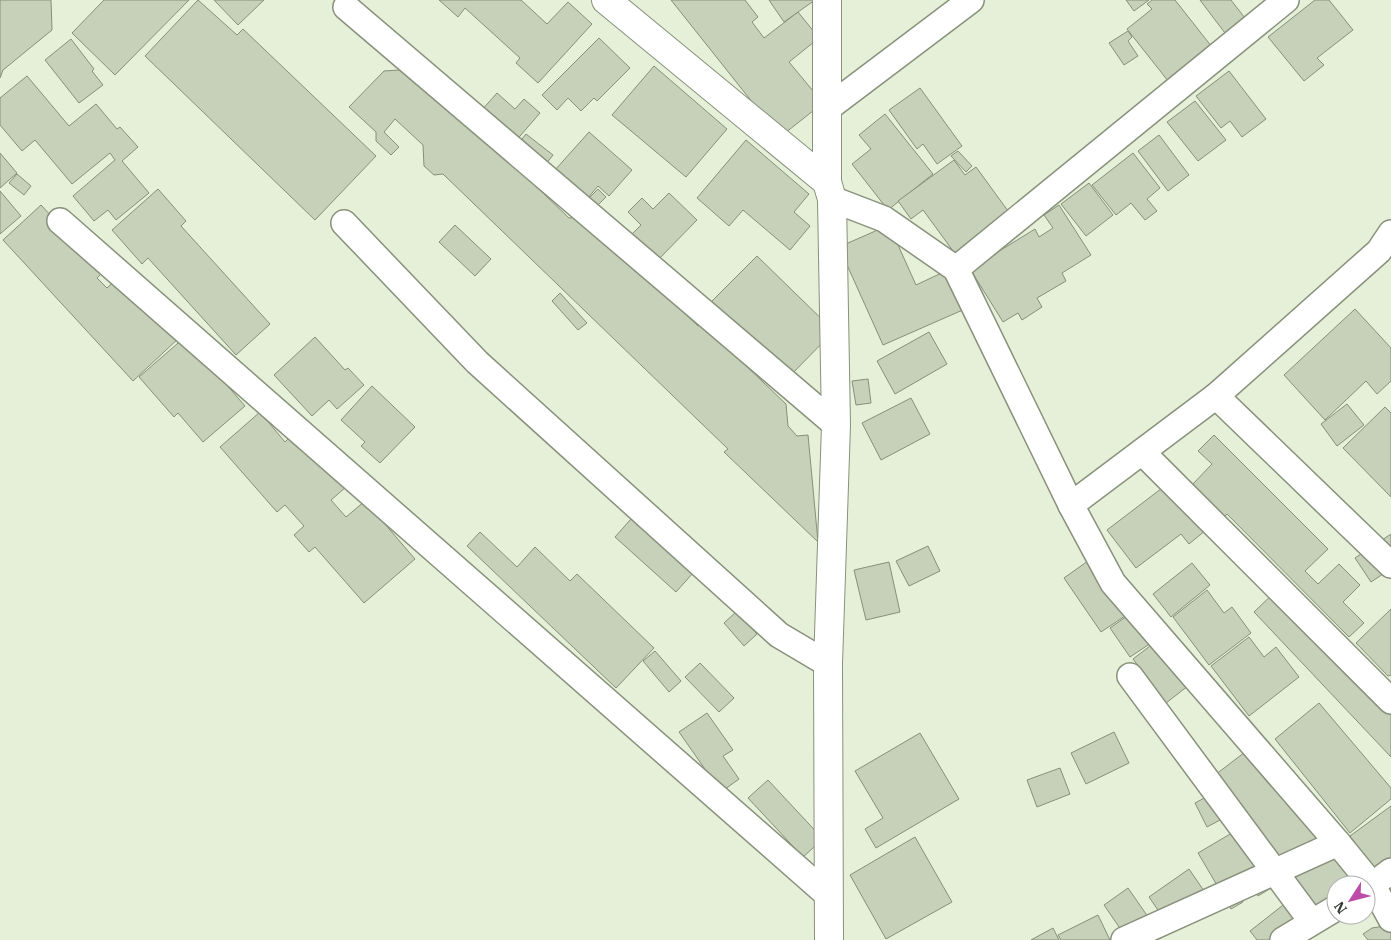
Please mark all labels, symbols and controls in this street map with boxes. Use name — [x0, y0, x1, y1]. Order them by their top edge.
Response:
north arrow — [1326, 875, 1376, 925]
text: N — [1330, 898, 1351, 917]

